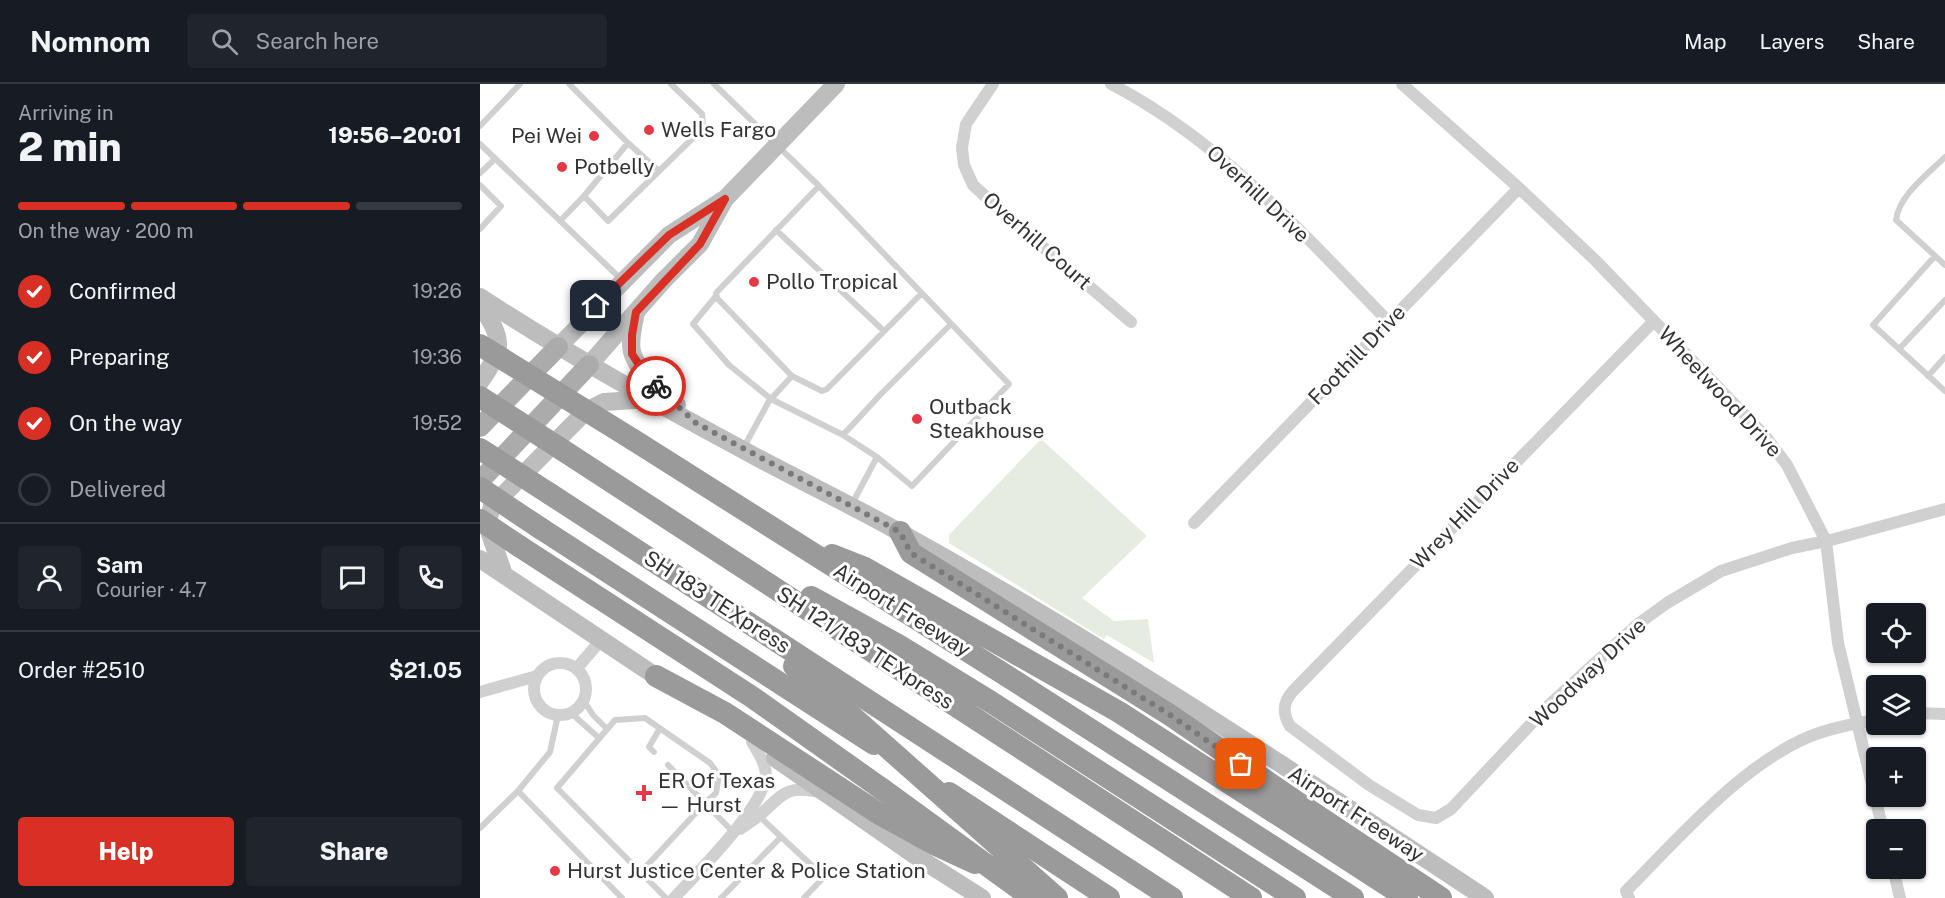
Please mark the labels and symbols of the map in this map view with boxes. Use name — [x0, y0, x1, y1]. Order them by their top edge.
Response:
place label: Wells Fargo — [661, 117, 776, 142]
place label: Pei Wei — [511, 123, 582, 148]
marker: Wells Fargo — [642, 123, 656, 137]
marker: Pei Wei — [587, 129, 601, 143]
street label: Overhill Drive — [1202, 140, 1315, 247]
place label: Potbelly — [574, 154, 654, 179]
marker: Potbelly — [555, 160, 569, 174]
street label: Overhill Court — [978, 187, 1097, 295]
place label: Pollo Tropical — [766, 269, 898, 294]
marker: Pollo Tropical — [747, 275, 761, 289]
pin — [570, 280, 621, 331]
street label: Foothill Drive — [1303, 300, 1410, 410]
street label: Wheelwood Drive — [1653, 321, 1787, 462]
courier — [626, 356, 686, 416]
place label: Outback Steakhouse — [929, 394, 1044, 443]
marker: Outback Steakhouse — [910, 412, 924, 426]
street label: Wrey Hill Drive — [1405, 453, 1524, 575]
street label: SH 183 TEXpress — [639, 545, 795, 658]
street label: Airport Freeway — [829, 557, 975, 662]
street label: SH 121/183 TEXpress — [772, 581, 959, 714]
street label: Woodway Drive — [1525, 613, 1651, 733]
pin — [1215, 738, 1266, 789]
street label: Airport Freeway — [1284, 760, 1429, 867]
place label: ER Of Texas — Hurst — [658, 768, 775, 817]
marker: ER Of Texas — Hurst — [635, 784, 653, 802]
place label: Hurst Justice Center & Police Station — [567, 858, 926, 883]
marker: Hurst Justice Center & Police Station — [548, 864, 562, 878]

